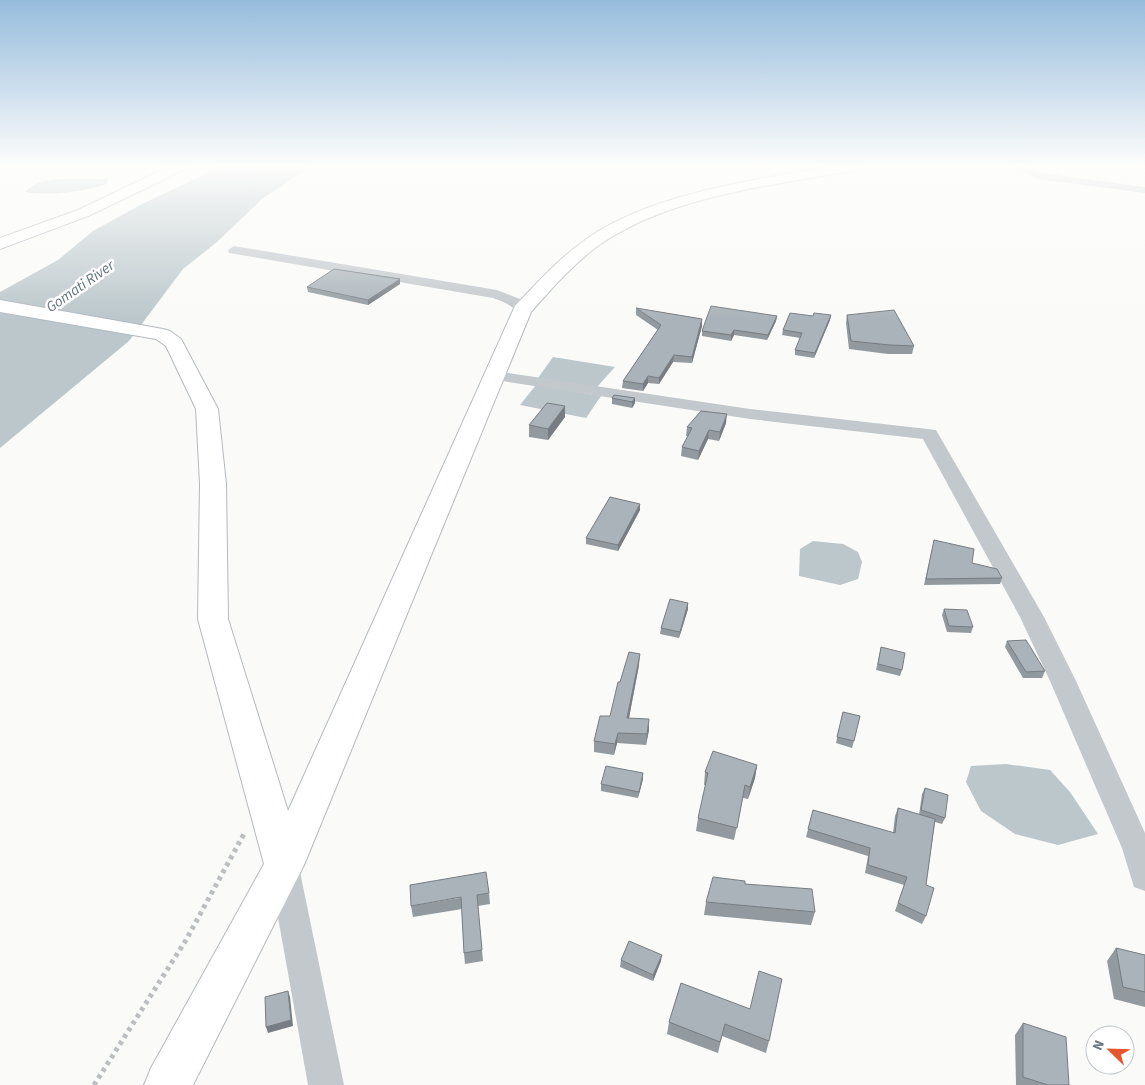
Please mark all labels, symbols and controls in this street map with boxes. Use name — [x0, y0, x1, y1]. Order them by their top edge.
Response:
water label: Gomati River — [42, 255, 119, 318]
north arrow — [1085, 1025, 1135, 1075]
text: N — [1088, 1037, 1110, 1054]

